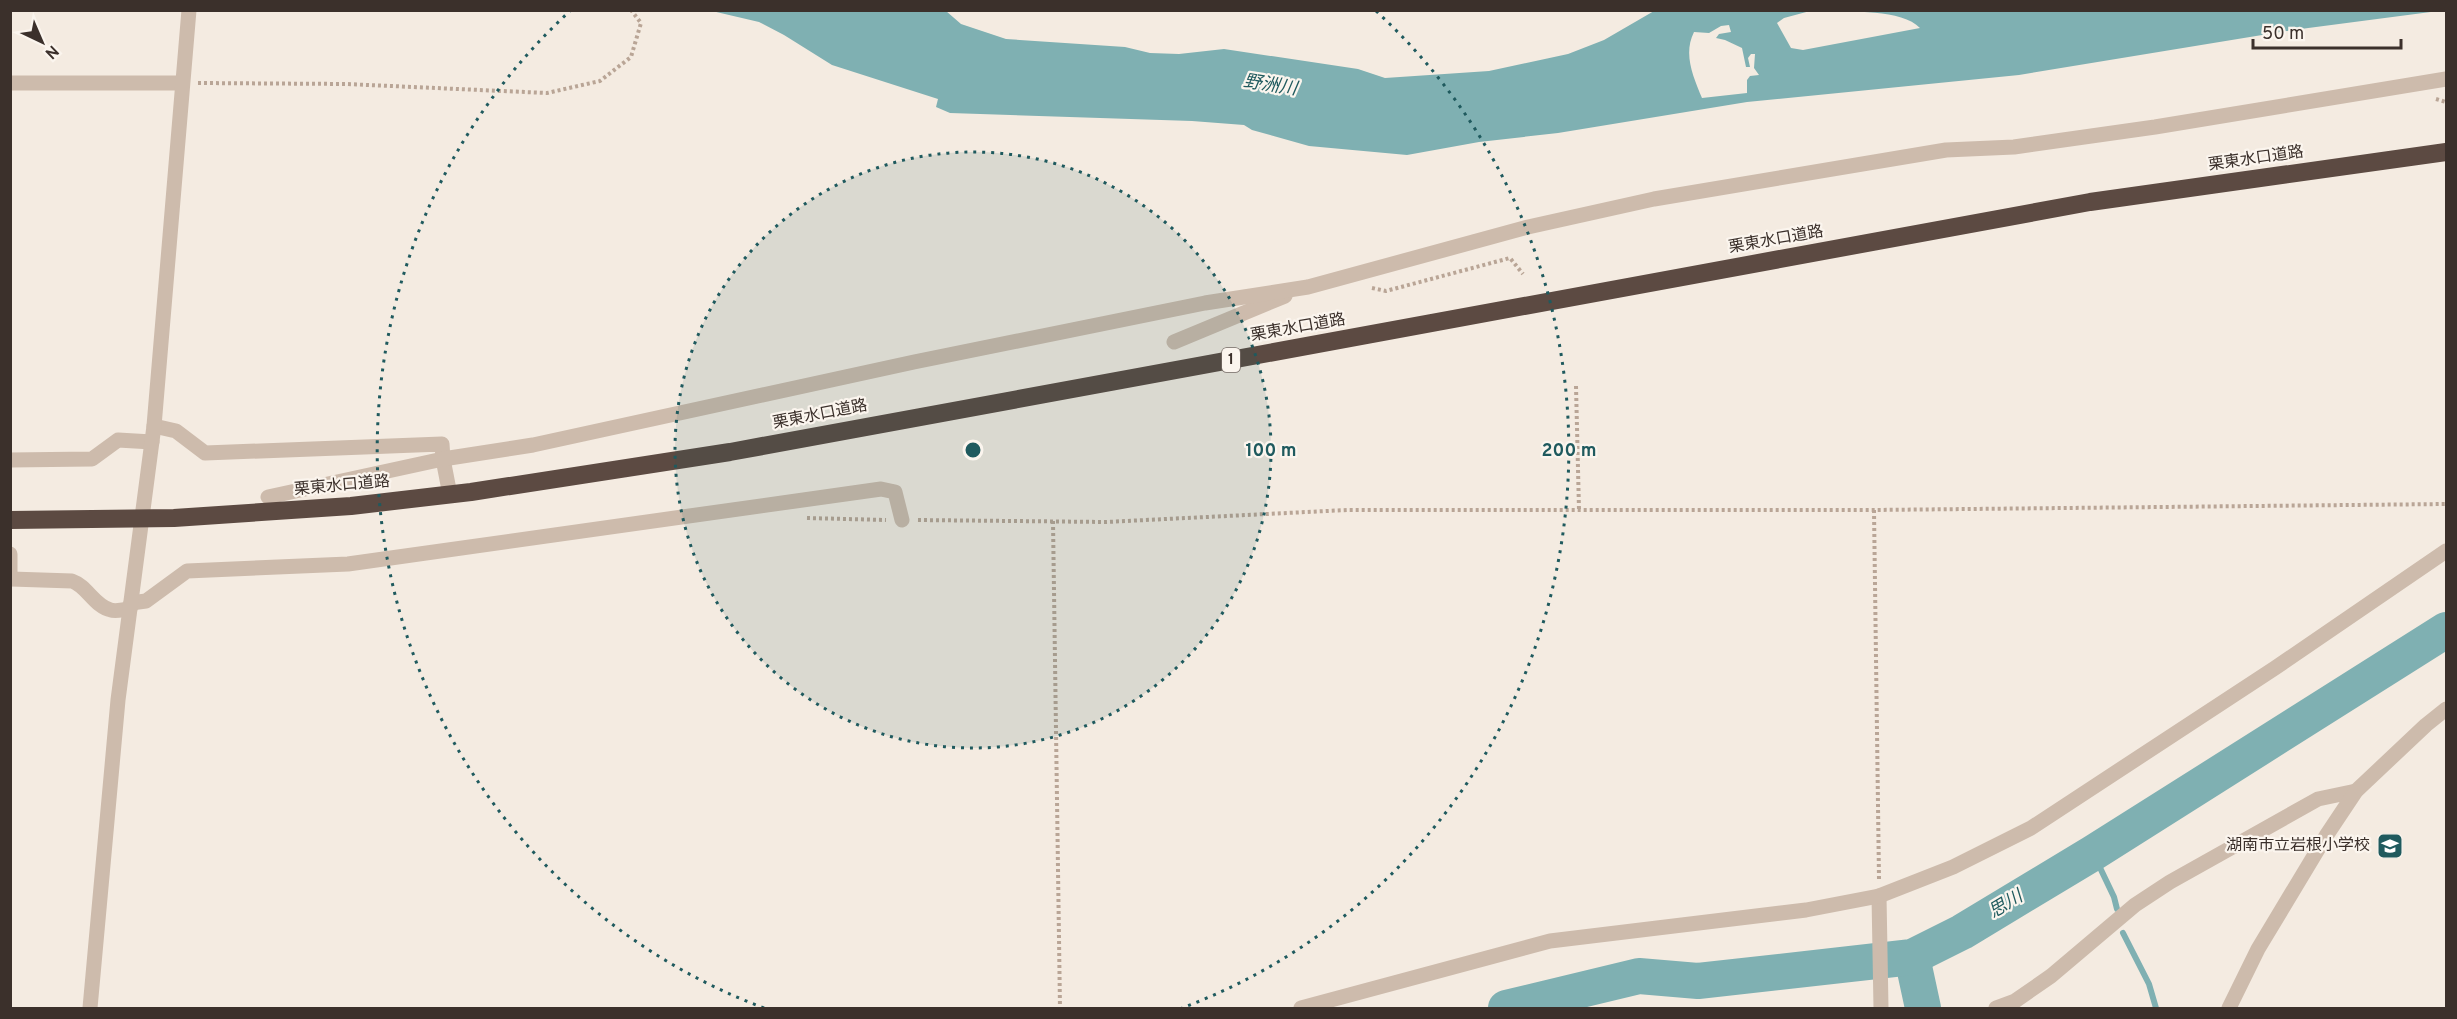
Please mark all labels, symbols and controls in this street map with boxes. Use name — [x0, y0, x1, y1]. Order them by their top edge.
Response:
north arrow — [12, 12, 72, 72]
scale bar — [2253, 12, 2402, 50]
text: 50 m — [2262, 23, 2304, 46]
text: N — [40, 40, 62, 63]
water label: 野洲川 — [1242, 70, 1300, 102]
street label: 栗東水口道路 — [2207, 142, 2305, 176]
street label: 栗東水口道路 — [1727, 222, 1825, 258]
street label: 栗東水口道路 — [1249, 310, 1347, 346]
road number: 1 — [1222, 348, 1240, 372]
street label: 栗東水口道路 — [771, 396, 869, 434]
centre of rings — [963, 440, 983, 460]
text: 100 m — [1245, 440, 1297, 463]
text: 200 m — [1541, 440, 1597, 463]
street label: 栗東水口道路 — [293, 472, 391, 500]
school or university icon: 湖南市立岩根小学校 — [2375, 831, 2405, 861]
place label: 湖南市立岩根小学校 — [2226, 836, 2370, 856]
water label: 思川 — [1985, 885, 2029, 924]

